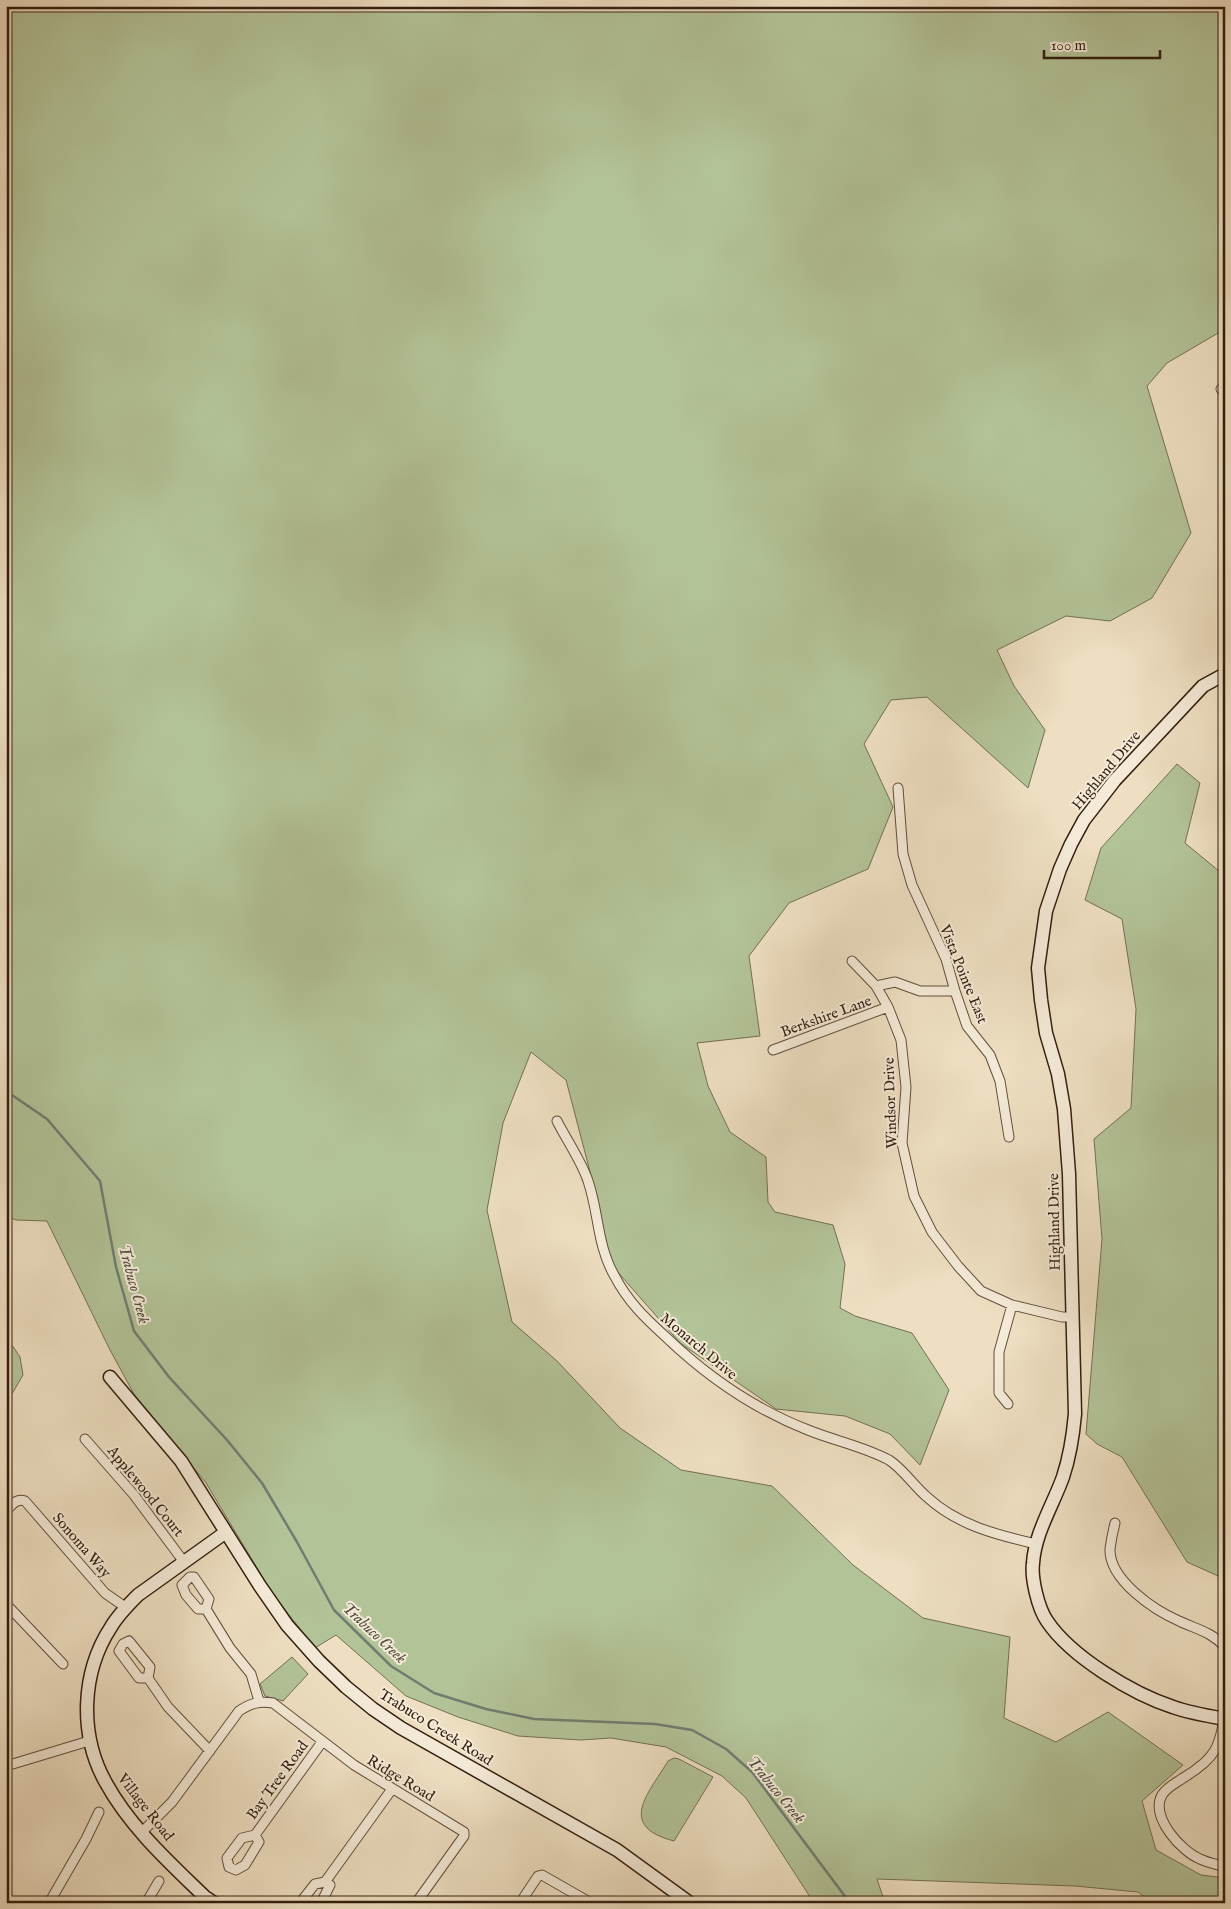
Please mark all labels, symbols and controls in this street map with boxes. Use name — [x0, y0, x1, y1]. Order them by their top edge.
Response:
scale bar — [1044, 28, 1160, 60]
text: 100 m — [1051, 36, 1087, 55]
street label: Highland Drive — [1068, 727, 1145, 814]
street label: Vista Pointe East — [935, 921, 992, 1026]
street label: Berkshire Lane — [778, 991, 874, 1042]
street label: Windsor Drive — [879, 1057, 902, 1149]
street label: Highland Drive — [1044, 1173, 1065, 1271]
water label: Trabuco Creek — [113, 1243, 153, 1327]
street label: Monarch Drive — [656, 1309, 741, 1384]
street label: Applewood Court — [102, 1441, 188, 1541]
street label: Sonoma Way — [48, 1509, 116, 1582]
water label: Trabuco Creek — [337, 1599, 411, 1669]
street label: Trabuco Creek Road — [375, 1685, 497, 1771]
street label: Bay Tree Road — [242, 1736, 313, 1824]
street label: Ridge Road — [363, 1751, 439, 1807]
water label: Trabuco Creek — [742, 1752, 809, 1828]
street label: Village Road — [113, 1769, 179, 1846]

